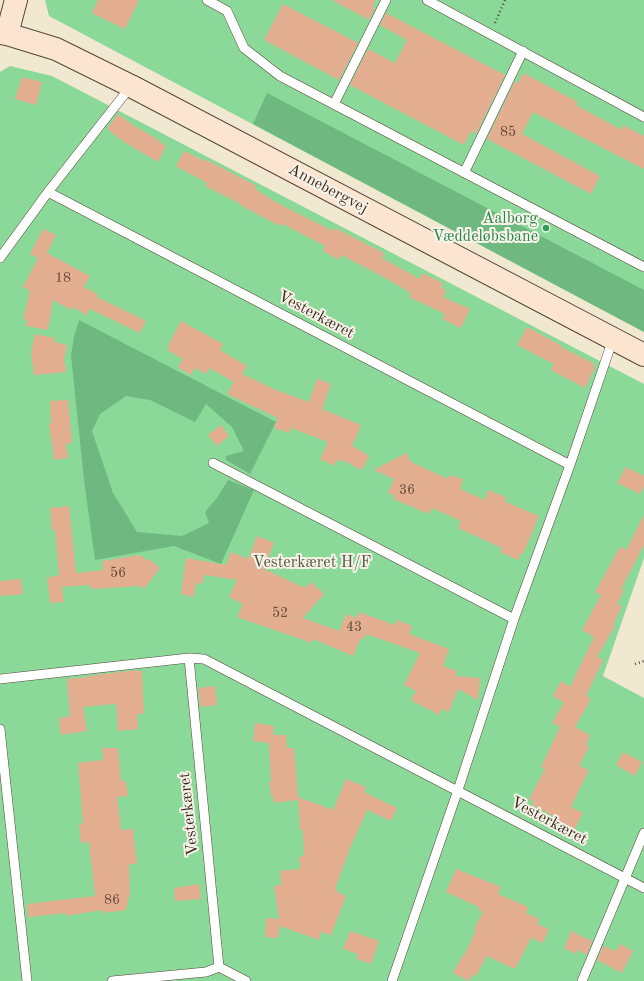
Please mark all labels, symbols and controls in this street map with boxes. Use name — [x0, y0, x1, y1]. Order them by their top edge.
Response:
house number: 85 — [500, 124, 516, 140]
street label: Annebergvej — [285, 160, 371, 218]
place label: Aalborg Væddeløbsbane — [432, 209, 538, 247]
marker: Aalborg Væddeløbsbane — [541, 223, 551, 233]
house number: 18 — [55, 270, 71, 286]
street label: Vesterkæret — [275, 287, 357, 343]
house number: 36 — [399, 482, 415, 498]
park label: Vesterkæret H/F — [253, 553, 371, 573]
house number: 56 — [110, 565, 126, 581]
house number: 52 — [272, 605, 288, 621]
house number: 43 — [346, 619, 362, 635]
street label: Vesterkæret — [175, 771, 203, 857]
street label: Vesterkæret — [508, 793, 590, 849]
house number: 86 — [104, 892, 120, 908]

